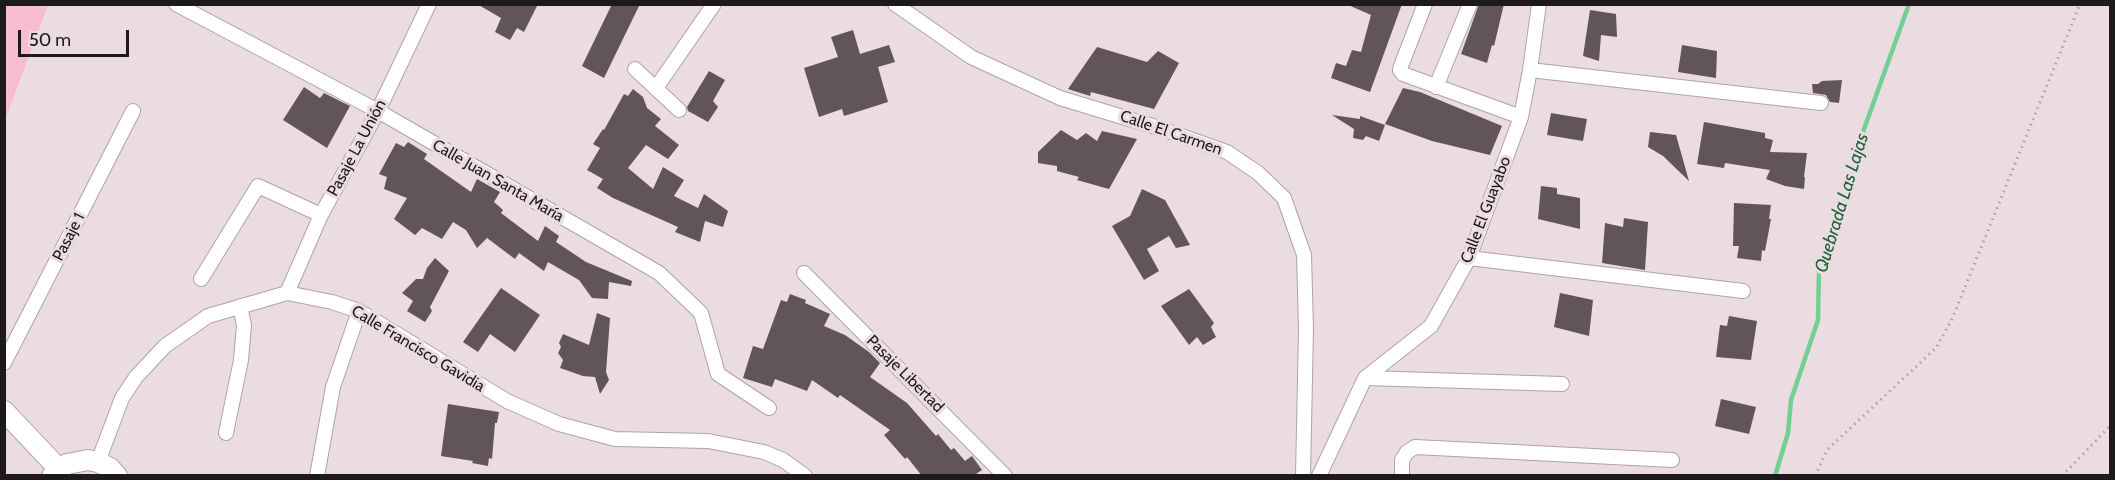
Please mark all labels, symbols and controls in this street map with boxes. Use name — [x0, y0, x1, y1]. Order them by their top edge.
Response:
scale bar — [21, 18, 132, 56]
text: 50 m — [29, 29, 71, 51]
street label: Pasaje La Unión — [323, 96, 391, 200]
street label: Calle El Carmen — [1117, 107, 1225, 159]
water label: Quebrada Las Lajas — [1811, 131, 1873, 275]
street label: Calle Juan Santa María — [429, 136, 567, 226]
street label: Calle El Guayabo — [1457, 154, 1515, 266]
street label: Pasaje 1 — [49, 210, 89, 264]
street label: Calle Francisco Gavidia — [348, 302, 488, 396]
street label: Pasaje Libertad — [862, 331, 948, 417]

